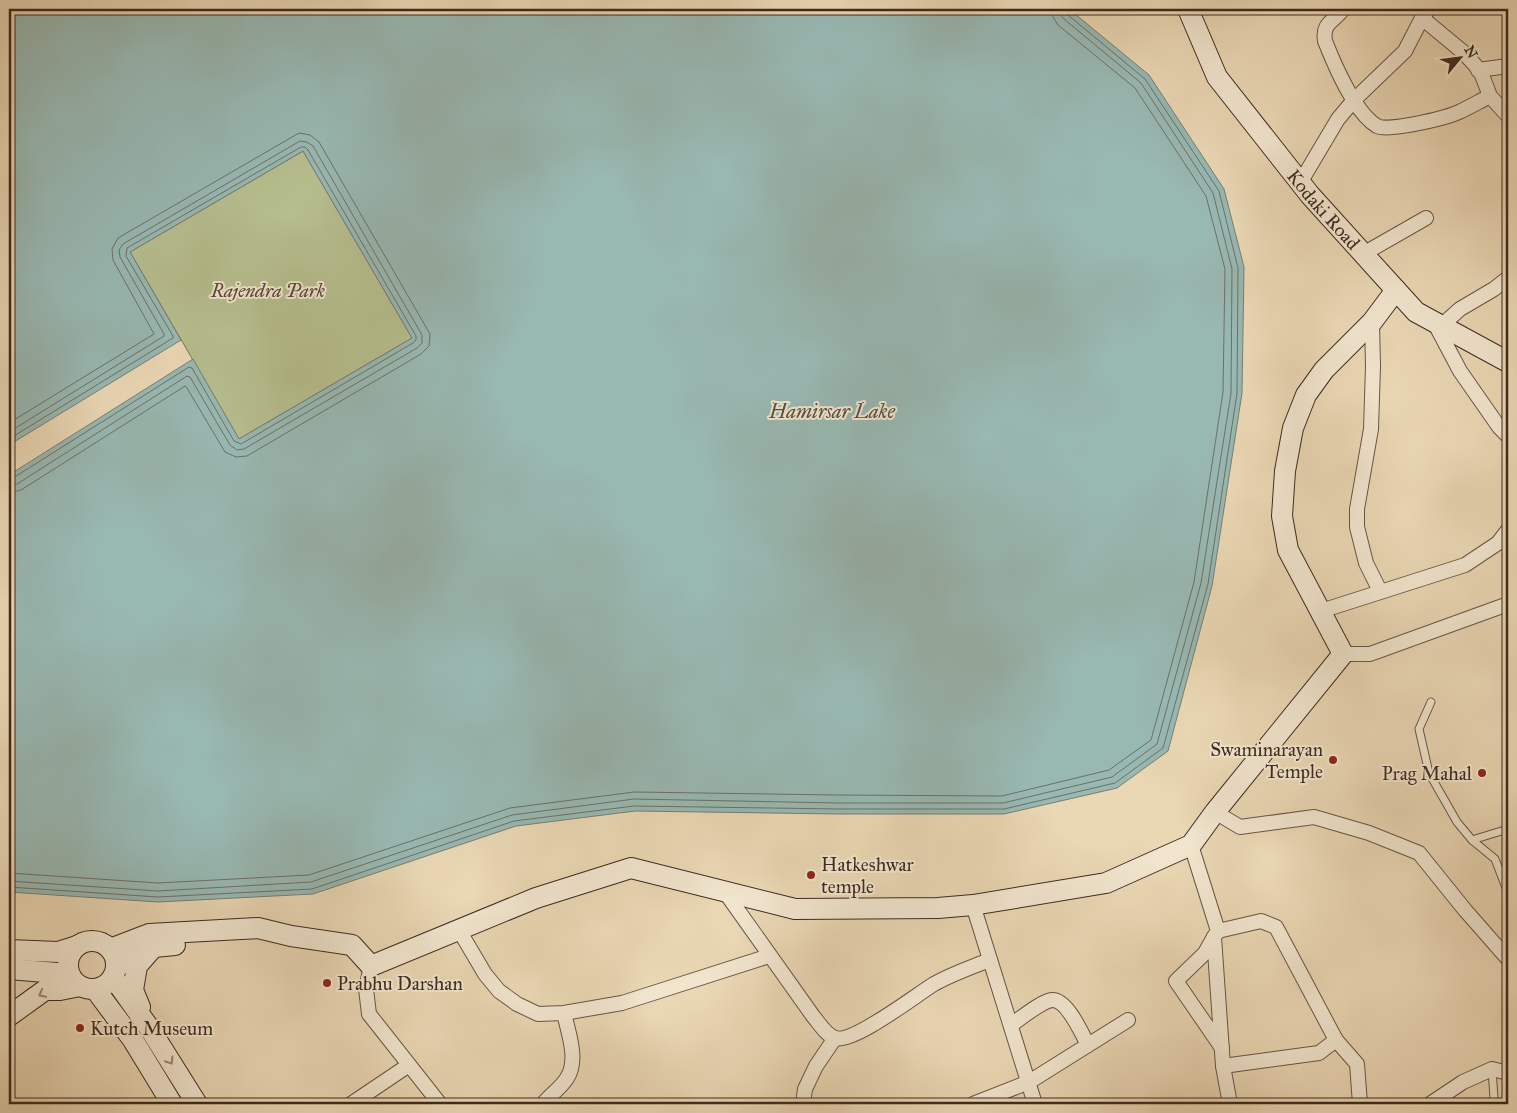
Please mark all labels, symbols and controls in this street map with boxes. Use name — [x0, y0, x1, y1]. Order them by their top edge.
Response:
north arrow — [1434, 32, 1484, 82]
text: N — [1461, 43, 1481, 61]
street label: Kodaki Road — [1282, 165, 1365, 255]
park label: Rajendra Park — [210, 279, 326, 302]
water label: Hamirsar Lake — [768, 399, 895, 423]
place label: Swaminarayan Temple — [1210, 738, 1323, 783]
marker: Swaminarayan Temple — [1327, 754, 1339, 766]
place label: Prag Mahal — [1382, 762, 1473, 786]
marker: Prag Mahal — [1476, 767, 1488, 779]
place label: Hatkeshwar temple — [821, 853, 914, 898]
marker: Hatkeshwar temple — [805, 869, 817, 881]
place label: Prabhu Darshan — [337, 972, 463, 995]
marker: Prabhu Darshan — [321, 977, 333, 989]
one-way arrow — [38, 988, 47, 998]
place label: Kutch Museum — [90, 1017, 213, 1040]
marker: Kutch Museum — [74, 1022, 86, 1034]
one-way arrow — [164, 1055, 173, 1064]

